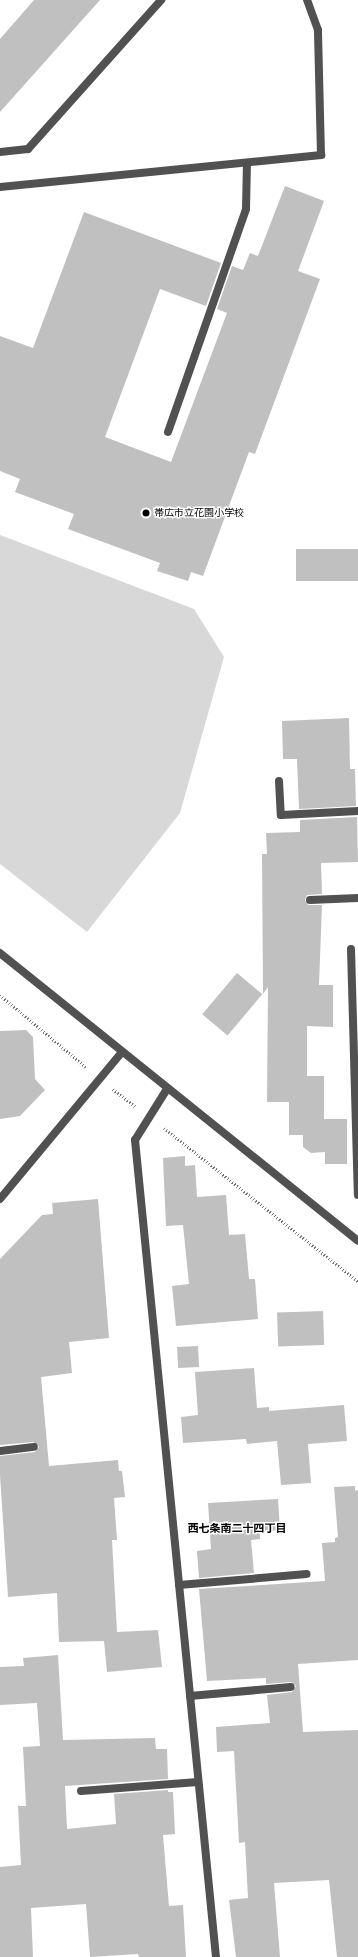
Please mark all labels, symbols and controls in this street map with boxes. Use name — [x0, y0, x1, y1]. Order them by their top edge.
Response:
place label: 帯広市立花園小学校 — [154, 507, 244, 519]
marker: 帯広市立花園小学校 — [141, 508, 151, 518]
district label: 西七条南二十四丁目 — [188, 1522, 286, 1536]

